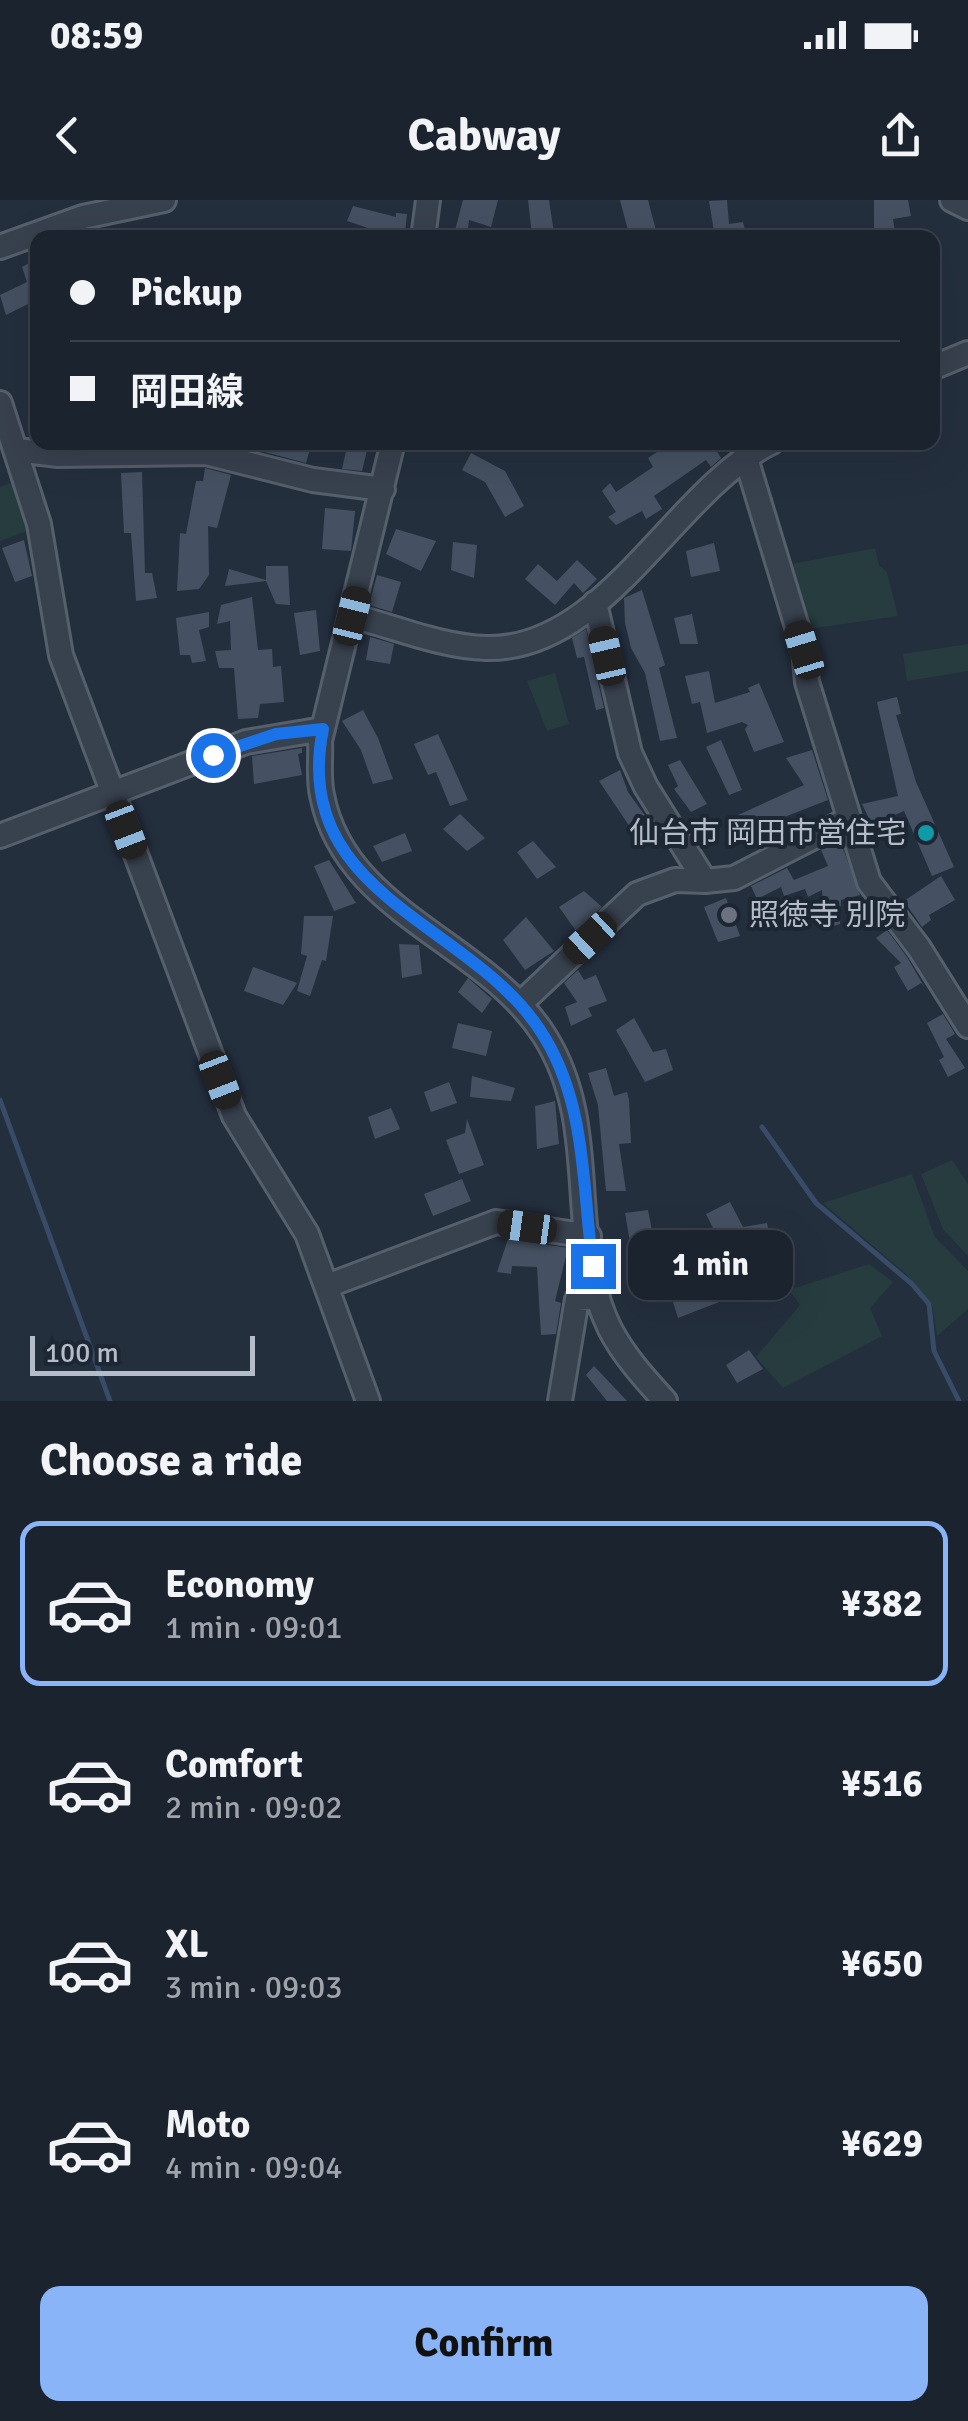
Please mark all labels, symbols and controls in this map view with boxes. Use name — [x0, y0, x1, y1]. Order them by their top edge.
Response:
text: 08:59 — [50, 12, 143, 59]
icon: back — [40, 108, 95, 163]
text: Cabway — [407, 108, 561, 163]
icon: share — [873, 108, 928, 163]
text: Pickup — [130, 269, 242, 316]
text: 岡田線 — [130, 369, 244, 416]
car — [330, 583, 374, 649]
car — [781, 617, 827, 683]
car — [586, 623, 628, 689]
route start — [191, 733, 236, 778]
car — [101, 797, 151, 863]
place label: 仙台市 岡田市営住宅 — [629, 815, 906, 852]
marker: 仙台市 岡田市営住宅 — [915, 822, 937, 844]
place label: 照徳寺 別院 — [749, 897, 906, 934]
marker: 照徳寺 別院 — [718, 904, 740, 926]
car — [558, 907, 622, 969]
car — [195, 1047, 245, 1113]
car — [495, 1208, 559, 1246]
callout: 1 min — [628, 1231, 793, 1301]
route end — [571, 1244, 616, 1289]
text: 1 min — [672, 1245, 749, 1284]
scale bar — [30, 1331, 255, 1376]
text: 100 m — [45, 1336, 119, 1370]
text: Choose a ride — [40, 1433, 303, 1488]
icon: car — [45, 1559, 135, 1649]
text: Economy — [165, 1561, 314, 1608]
text: ¥382 — [841, 1580, 923, 1627]
text: 1 min · 09:01 — [165, 1608, 343, 1647]
icon: car — [45, 1739, 135, 1829]
text: Comfort — [165, 1741, 303, 1788]
text: ¥516 — [841, 1760, 923, 1807]
text: 2 min · 09:02 — [165, 1788, 343, 1827]
icon: car — [45, 1919, 135, 2009]
text: XL — [165, 1921, 208, 1968]
text: ¥650 — [841, 1940, 923, 1987]
text: 3 min · 09:03 — [165, 1968, 343, 2007]
icon: car — [45, 2099, 135, 2189]
text: Moto — [165, 2101, 250, 2148]
text: ¥629 — [841, 2120, 923, 2167]
text: 4 min · 09:04 — [165, 2148, 343, 2187]
button: Confirm — [40, 2286, 928, 2401]

